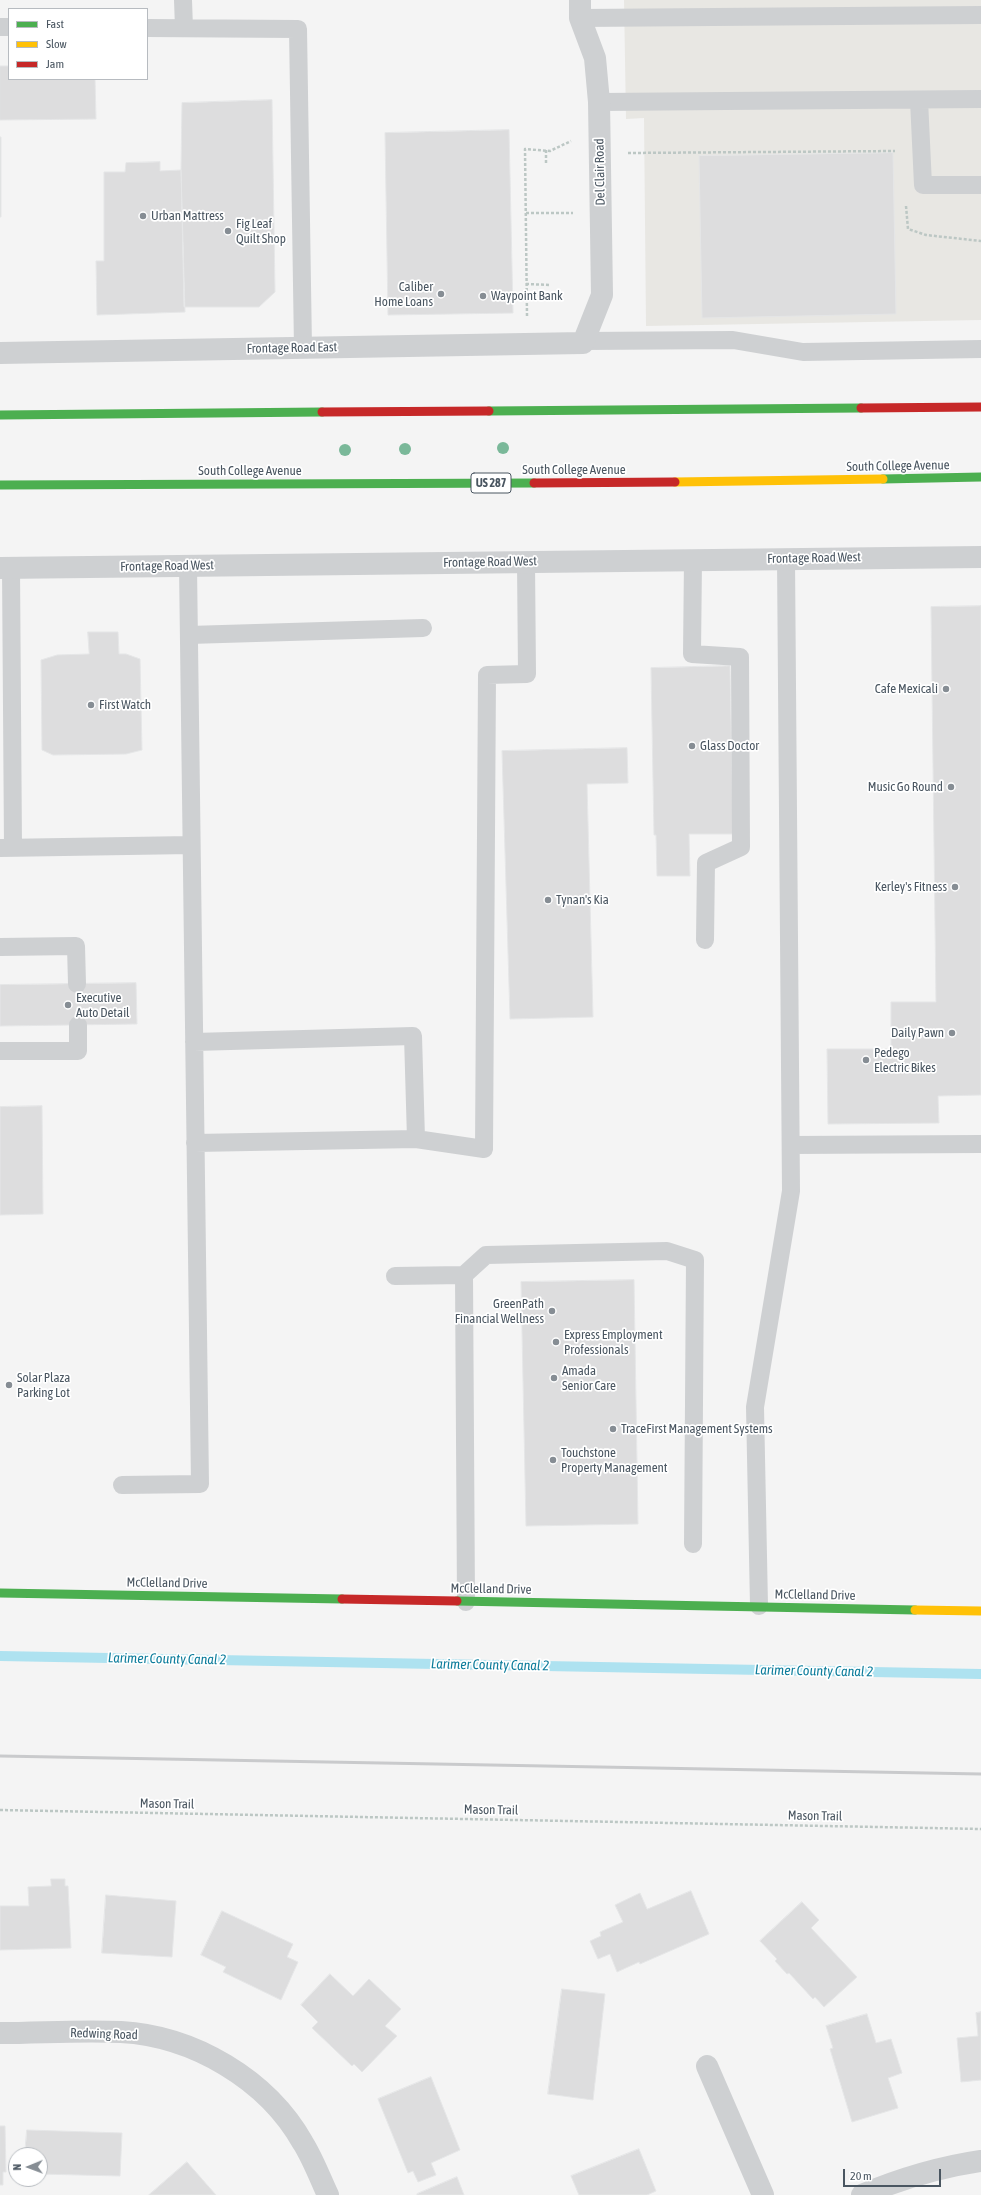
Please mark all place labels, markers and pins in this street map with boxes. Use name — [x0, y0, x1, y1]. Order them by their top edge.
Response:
place label: Urban Mattress — [151, 208, 224, 224]
marker: Urban Mattress — [138, 211, 148, 221]
place label: Fig Leaf Quilt Shop — [236, 216, 286, 247]
marker: Fig Leaf Quilt Shop — [223, 226, 233, 236]
place label: Caliber Home Loans — [374, 279, 433, 310]
place label: Waypoint Bank — [491, 288, 563, 304]
marker: Caliber Home Loans — [436, 289, 446, 299]
marker: Waypoint Bank — [478, 291, 488, 301]
place label: Cafe Mexicali — [875, 681, 938, 697]
marker: Cafe Mexicali — [941, 684, 951, 694]
place label: First Watch — [99, 697, 151, 713]
marker: First Watch — [86, 700, 96, 710]
place label: Glass Doctor — [700, 738, 759, 754]
marker: Glass Doctor — [687, 741, 697, 751]
place label: Music Go Round — [868, 779, 943, 795]
marker: Music Go Round — [946, 782, 956, 792]
place label: Kerley's Fitness — [875, 879, 947, 895]
marker: Kerley's Fitness — [950, 882, 960, 892]
place label: Tynan's Kia — [556, 892, 609, 908]
marker: Tynan's Kia — [543, 895, 553, 905]
place label: Executive Auto Detail — [76, 990, 130, 1021]
marker: Executive Auto Detail — [63, 1000, 73, 1010]
place label: Daily Pawn — [891, 1025, 944, 1041]
marker: Daily Pawn — [947, 1028, 957, 1038]
place label: Pedego Electric Bikes — [874, 1045, 936, 1076]
marker: Pedego Electric Bikes — [861, 1055, 871, 1065]
place label: GreenPath Financial Wellness — [455, 1296, 544, 1327]
marker: GreenPath Financial Wellness — [547, 1306, 557, 1316]
place label: Express Employment Professionals — [564, 1327, 663, 1358]
marker: Express Employment Professionals — [551, 1337, 561, 1347]
place label: Amada Senior Care — [562, 1363, 616, 1394]
place label: Solar Plaza Parking Lot — [17, 1370, 70, 1401]
marker: Amada Senior Care — [549, 1373, 559, 1383]
marker: Solar Plaza Parking Lot — [4, 1380, 14, 1390]
place label: TraceFirst Management Systems — [621, 1421, 773, 1437]
marker: TraceFirst Management Systems — [608, 1424, 618, 1434]
place label: Touchstone Property Management — [561, 1445, 668, 1476]
marker: Touchstone Property Management — [548, 1455, 558, 1465]

